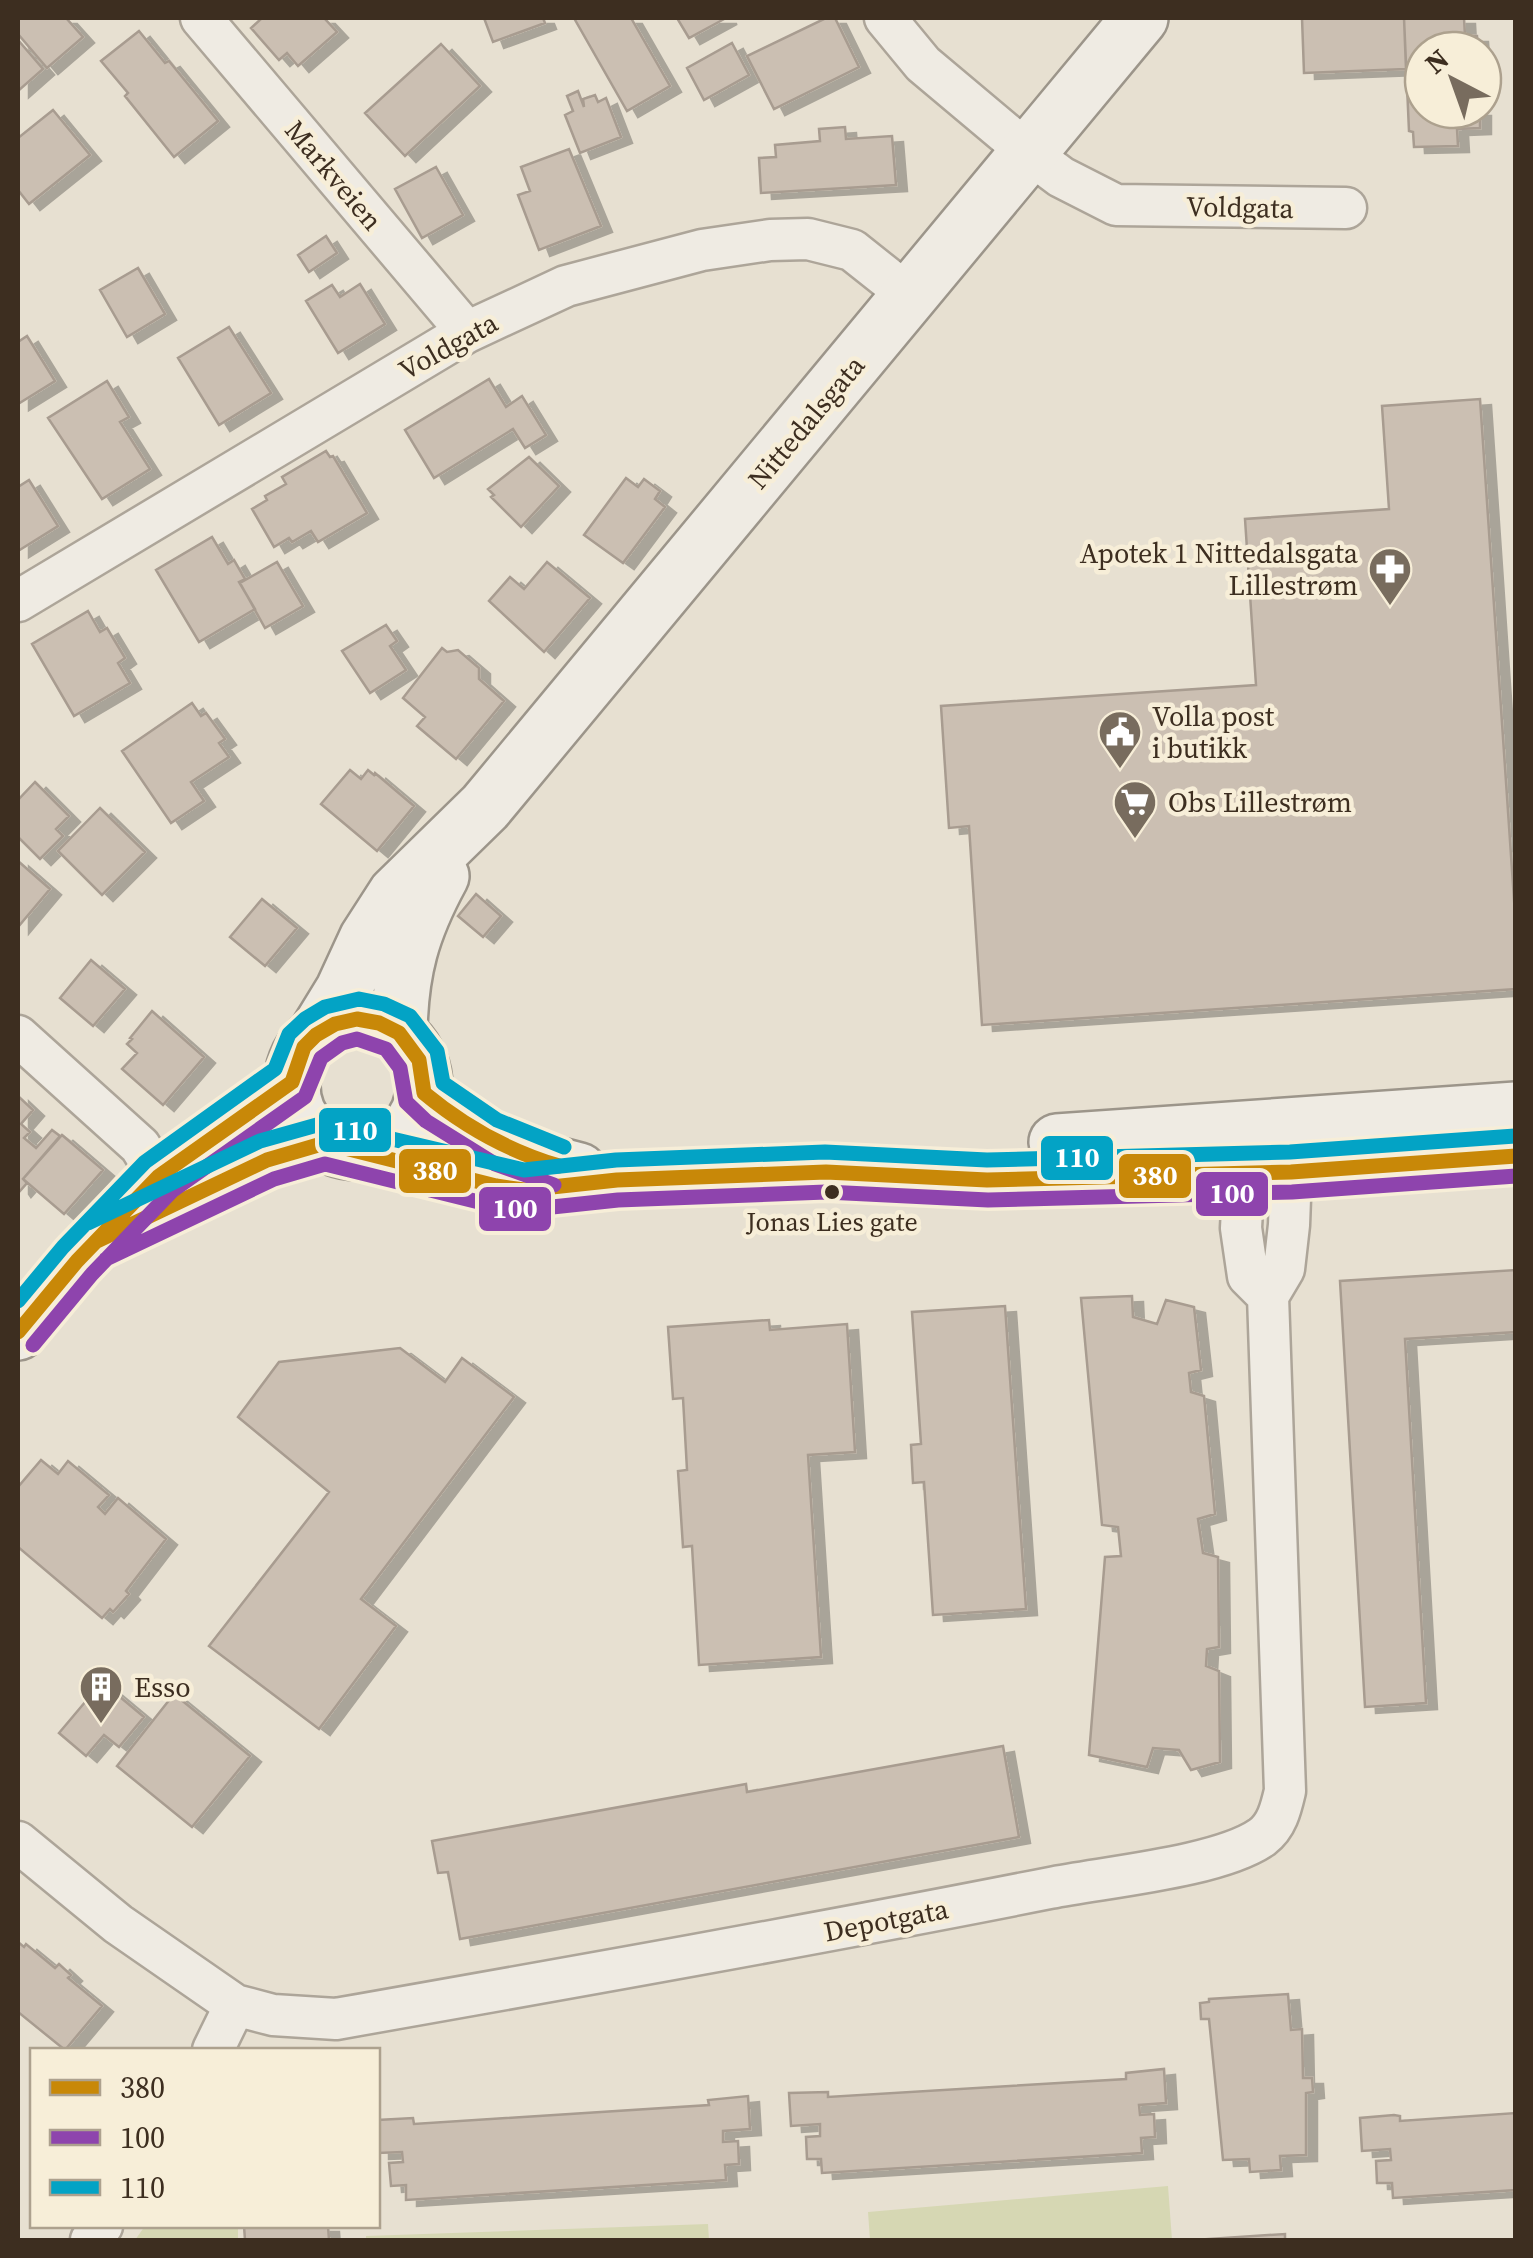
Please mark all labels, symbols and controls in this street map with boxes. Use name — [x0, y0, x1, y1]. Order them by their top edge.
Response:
north arrow — [1403, 30, 1503, 130]
text: N — [1416, 40, 1457, 82]
street label: Markveien — [277, 112, 391, 238]
street label: Voldgata — [1186, 187, 1295, 227]
street label: Voldgata — [392, 303, 505, 389]
street label: Nittedalsgata — [739, 347, 874, 497]
place label: Apotek 1 Nittedalsgata Lillestrøm — [1080, 534, 1359, 604]
pharmacy icon: Apotek 1 Nittedalsgata Lillestrøm — [1367, 546, 1413, 607]
place label: Volla post i butikk — [1152, 697, 1275, 767]
public building icon: Volla post i butikk — [1097, 709, 1143, 770]
supermarket icon: Obs Lillestrøm — [1112, 779, 1158, 840]
place label: Obs Lillestrøm — [1168, 783, 1352, 821]
line badge: 110 — [317, 1106, 393, 1154]
text: 110 — [332, 1111, 378, 1149]
line badge: 110 — [1039, 1134, 1115, 1182]
text: 110 — [1054, 1138, 1100, 1176]
line badge: 380 — [397, 1147, 473, 1195]
text: 380 — [412, 1151, 458, 1189]
line badge: 380 — [1117, 1152, 1193, 1200]
text: 380 — [1132, 1156, 1178, 1194]
line badge: 100 — [1194, 1170, 1270, 1218]
text: 100 — [1209, 1174, 1255, 1212]
marker: Jonas Lies gate — [822, 1182, 842, 1202]
line badge: 100 — [477, 1185, 553, 1233]
text: 100 — [492, 1189, 538, 1227]
place label: Jonas Lies gate — [745, 1204, 918, 1240]
building icon: Esso — [78, 1664, 124, 1725]
place label: Esso — [134, 1668, 191, 1706]
street label: Depotgata — [821, 1889, 952, 1951]
legend — [30, 2048, 380, 2228]
text: 380 — [120, 2067, 165, 2108]
text: 100 — [120, 2117, 165, 2158]
text: 110 — [120, 2167, 165, 2208]

